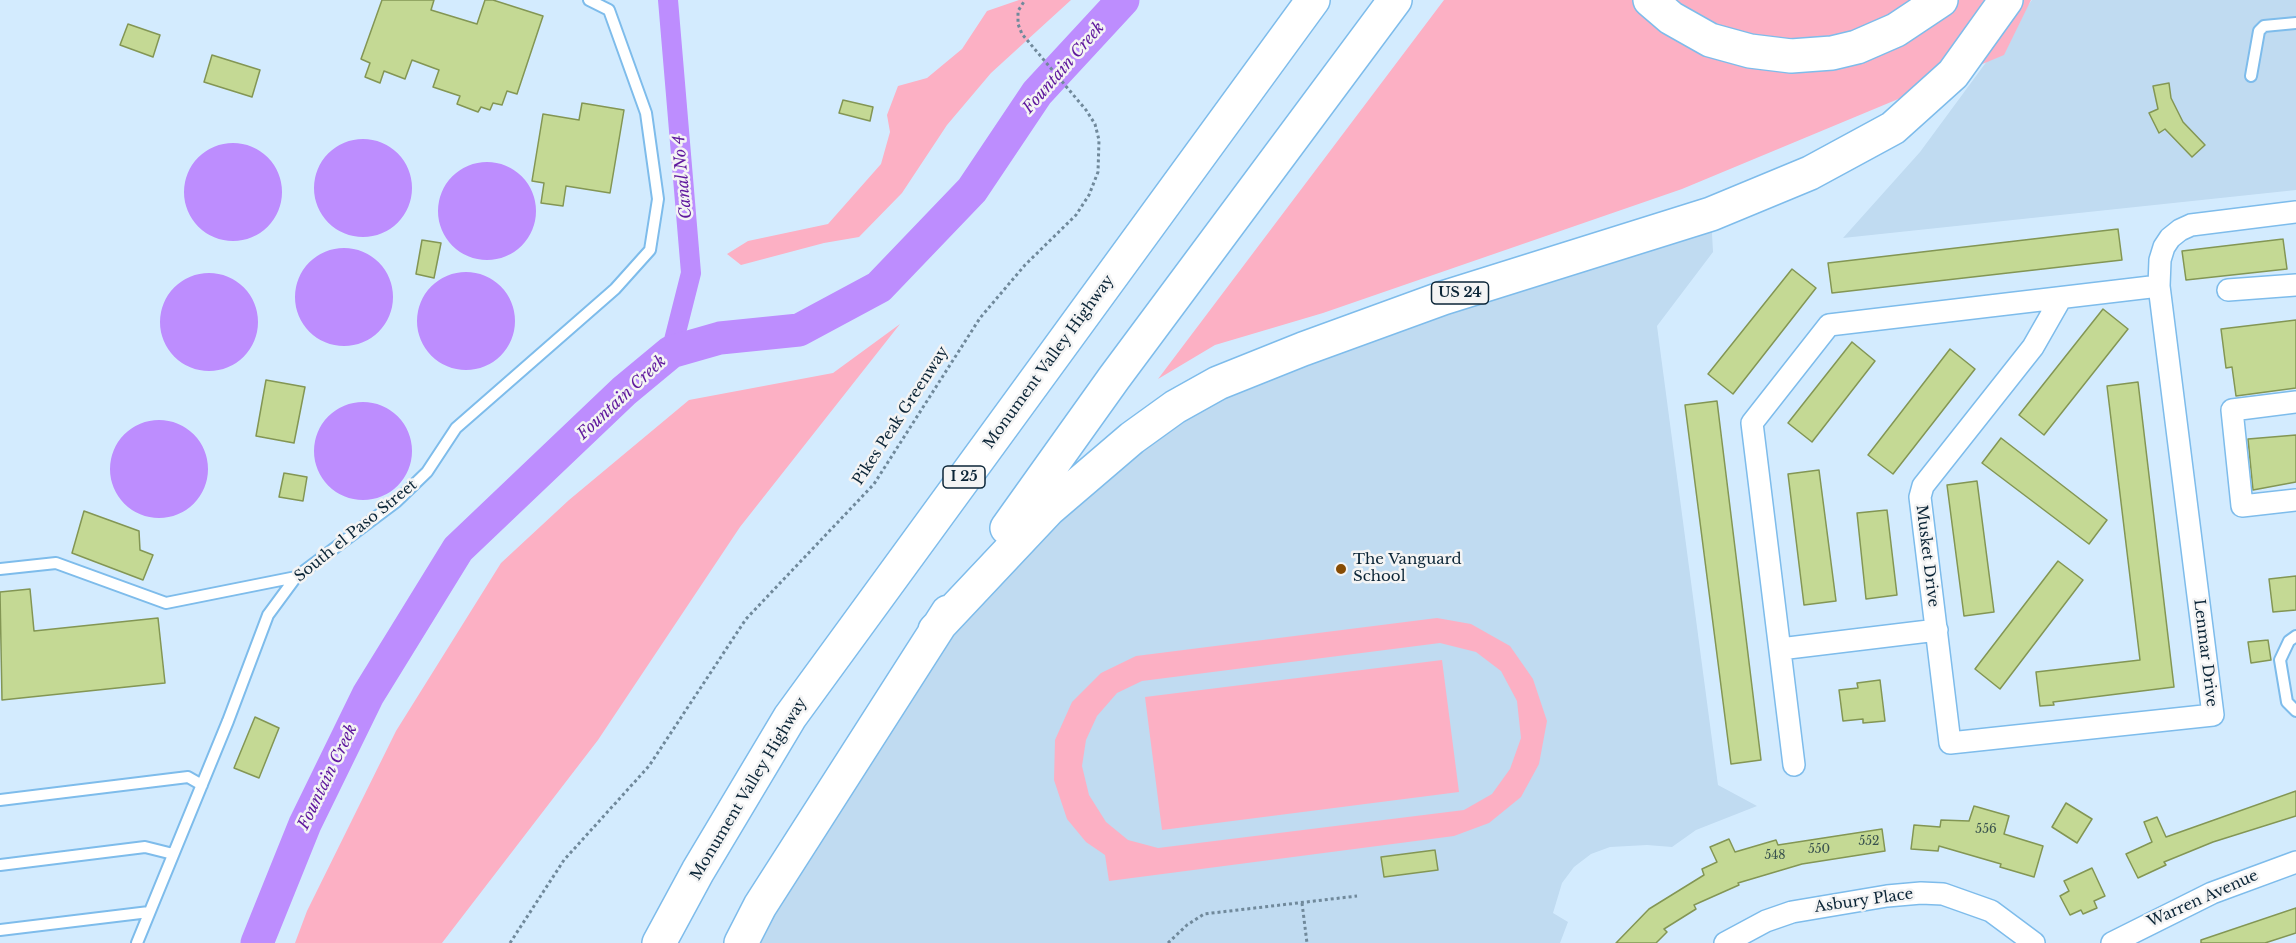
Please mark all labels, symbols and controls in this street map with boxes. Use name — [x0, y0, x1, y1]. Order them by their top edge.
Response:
water label: Fountain Creek — [1019, 18, 1109, 118]
water label: Canal No 4 — [670, 134, 696, 220]
street label: Monument Valley Highway — [980, 272, 1118, 452]
road number: US 24 — [1432, 282, 1488, 304]
street label: Pikes Peak Greenway — [849, 343, 953, 489]
water label: Fountain Creek — [574, 352, 670, 444]
road number: I 25 — [943, 466, 985, 488]
street label: South el Paso Street — [291, 476, 421, 586]
street label: Musket Drive — [1912, 504, 1942, 608]
place label: The Vanguard School — [1353, 551, 1462, 586]
marker: The Vanguard School — [1334, 562, 1348, 576]
street label: Lenmar Drive — [2189, 598, 2221, 708]
street label: Monument Valley Highway — [687, 694, 811, 884]
water label: Fountain Creek — [294, 721, 362, 833]
house number: 556 — [1975, 823, 1997, 837]
house number: 552 — [1858, 835, 1880, 849]
house number: 550 — [1808, 843, 1830, 857]
house number: 548 — [1764, 849, 1786, 863]
street label: Warren Avenue — [2145, 867, 2261, 931]
street label: Asbury Place — [1814, 885, 1914, 917]

